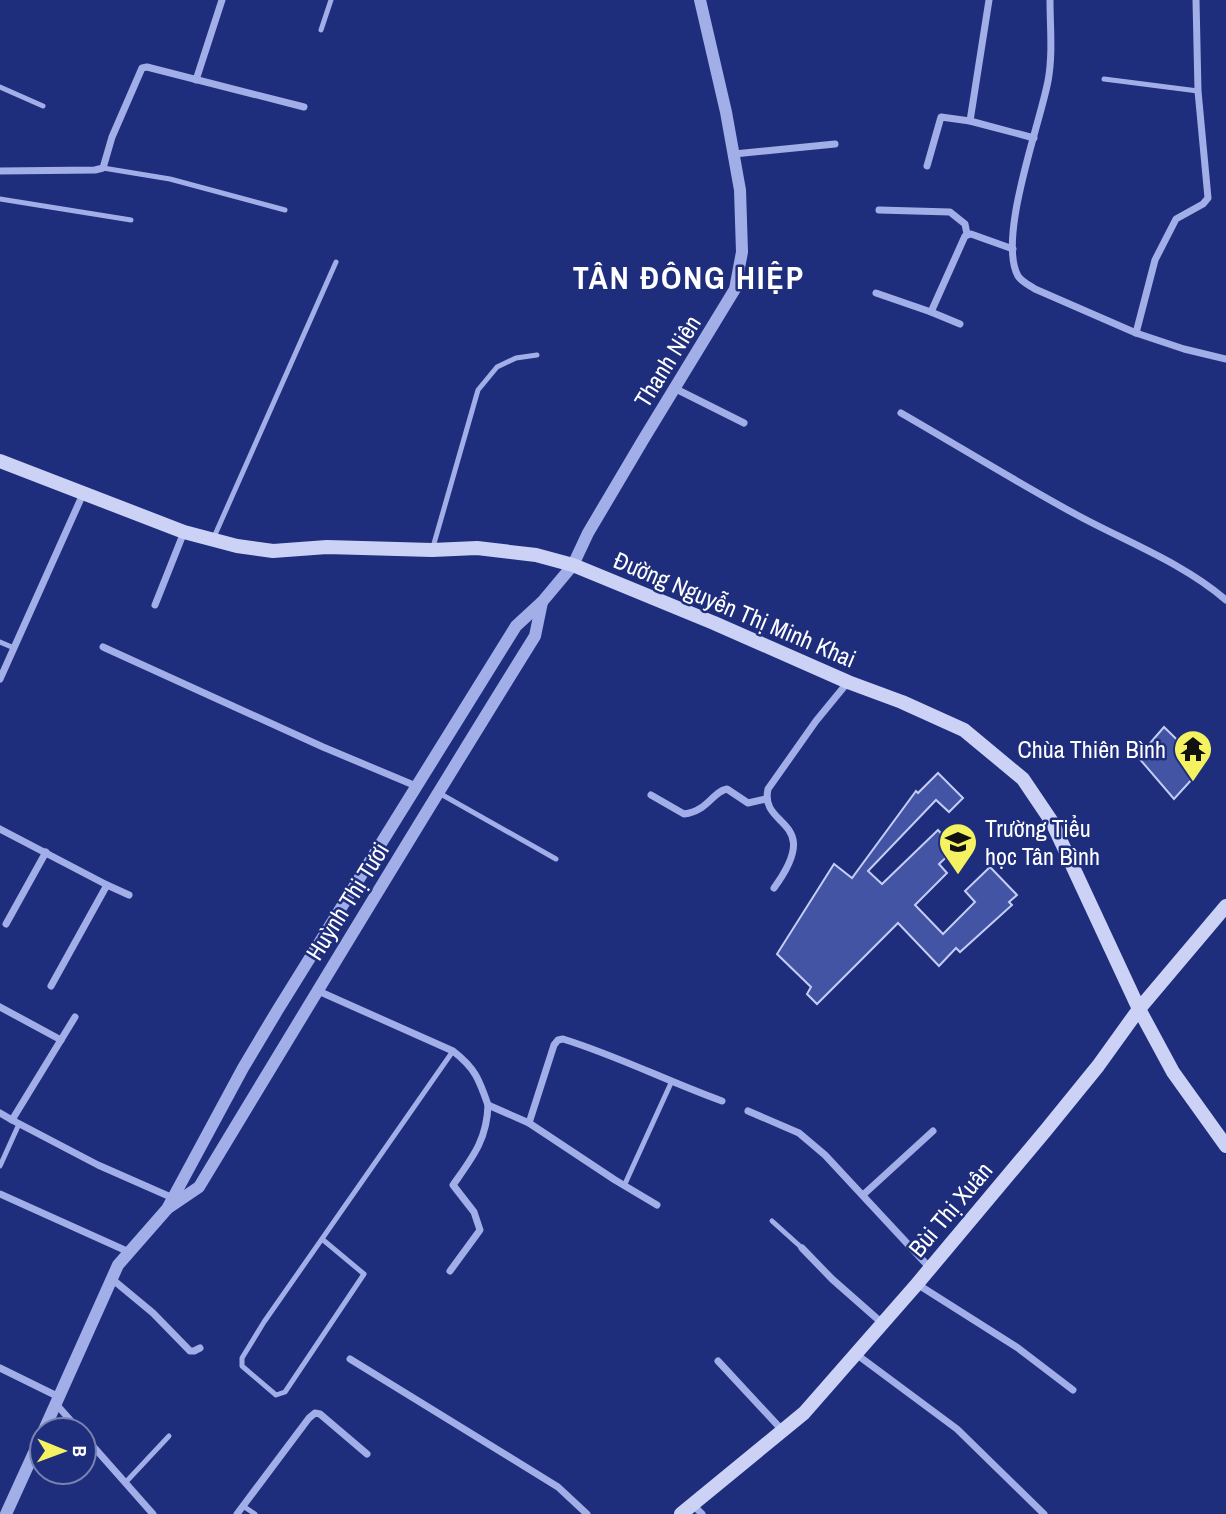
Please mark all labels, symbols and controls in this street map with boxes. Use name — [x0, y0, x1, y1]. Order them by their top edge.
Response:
district label: TÂN ĐÔNG HIỆP — [573, 256, 805, 299]
street label: Thanh Niên — [626, 309, 708, 413]
street label: Đường Nguyễn Thị Minh Khai — [609, 543, 861, 675]
temple icon: Chùa Thiên Bình — [1172, 728, 1214, 783]
place label: Chùa Thiên Bình — [1018, 733, 1166, 765]
place label: Trường Tiểu học Tân Bình — [985, 812, 1100, 872]
school or university icon: Trường Tiểu học Tân Bình — [937, 821, 979, 876]
street label: Huỳnh Thị Tươi — [298, 836, 396, 966]
street label: Bùi Thị Xuân — [901, 1155, 999, 1263]
north arrow — [28, 1416, 98, 1486]
text: B — [67, 1445, 93, 1457]

